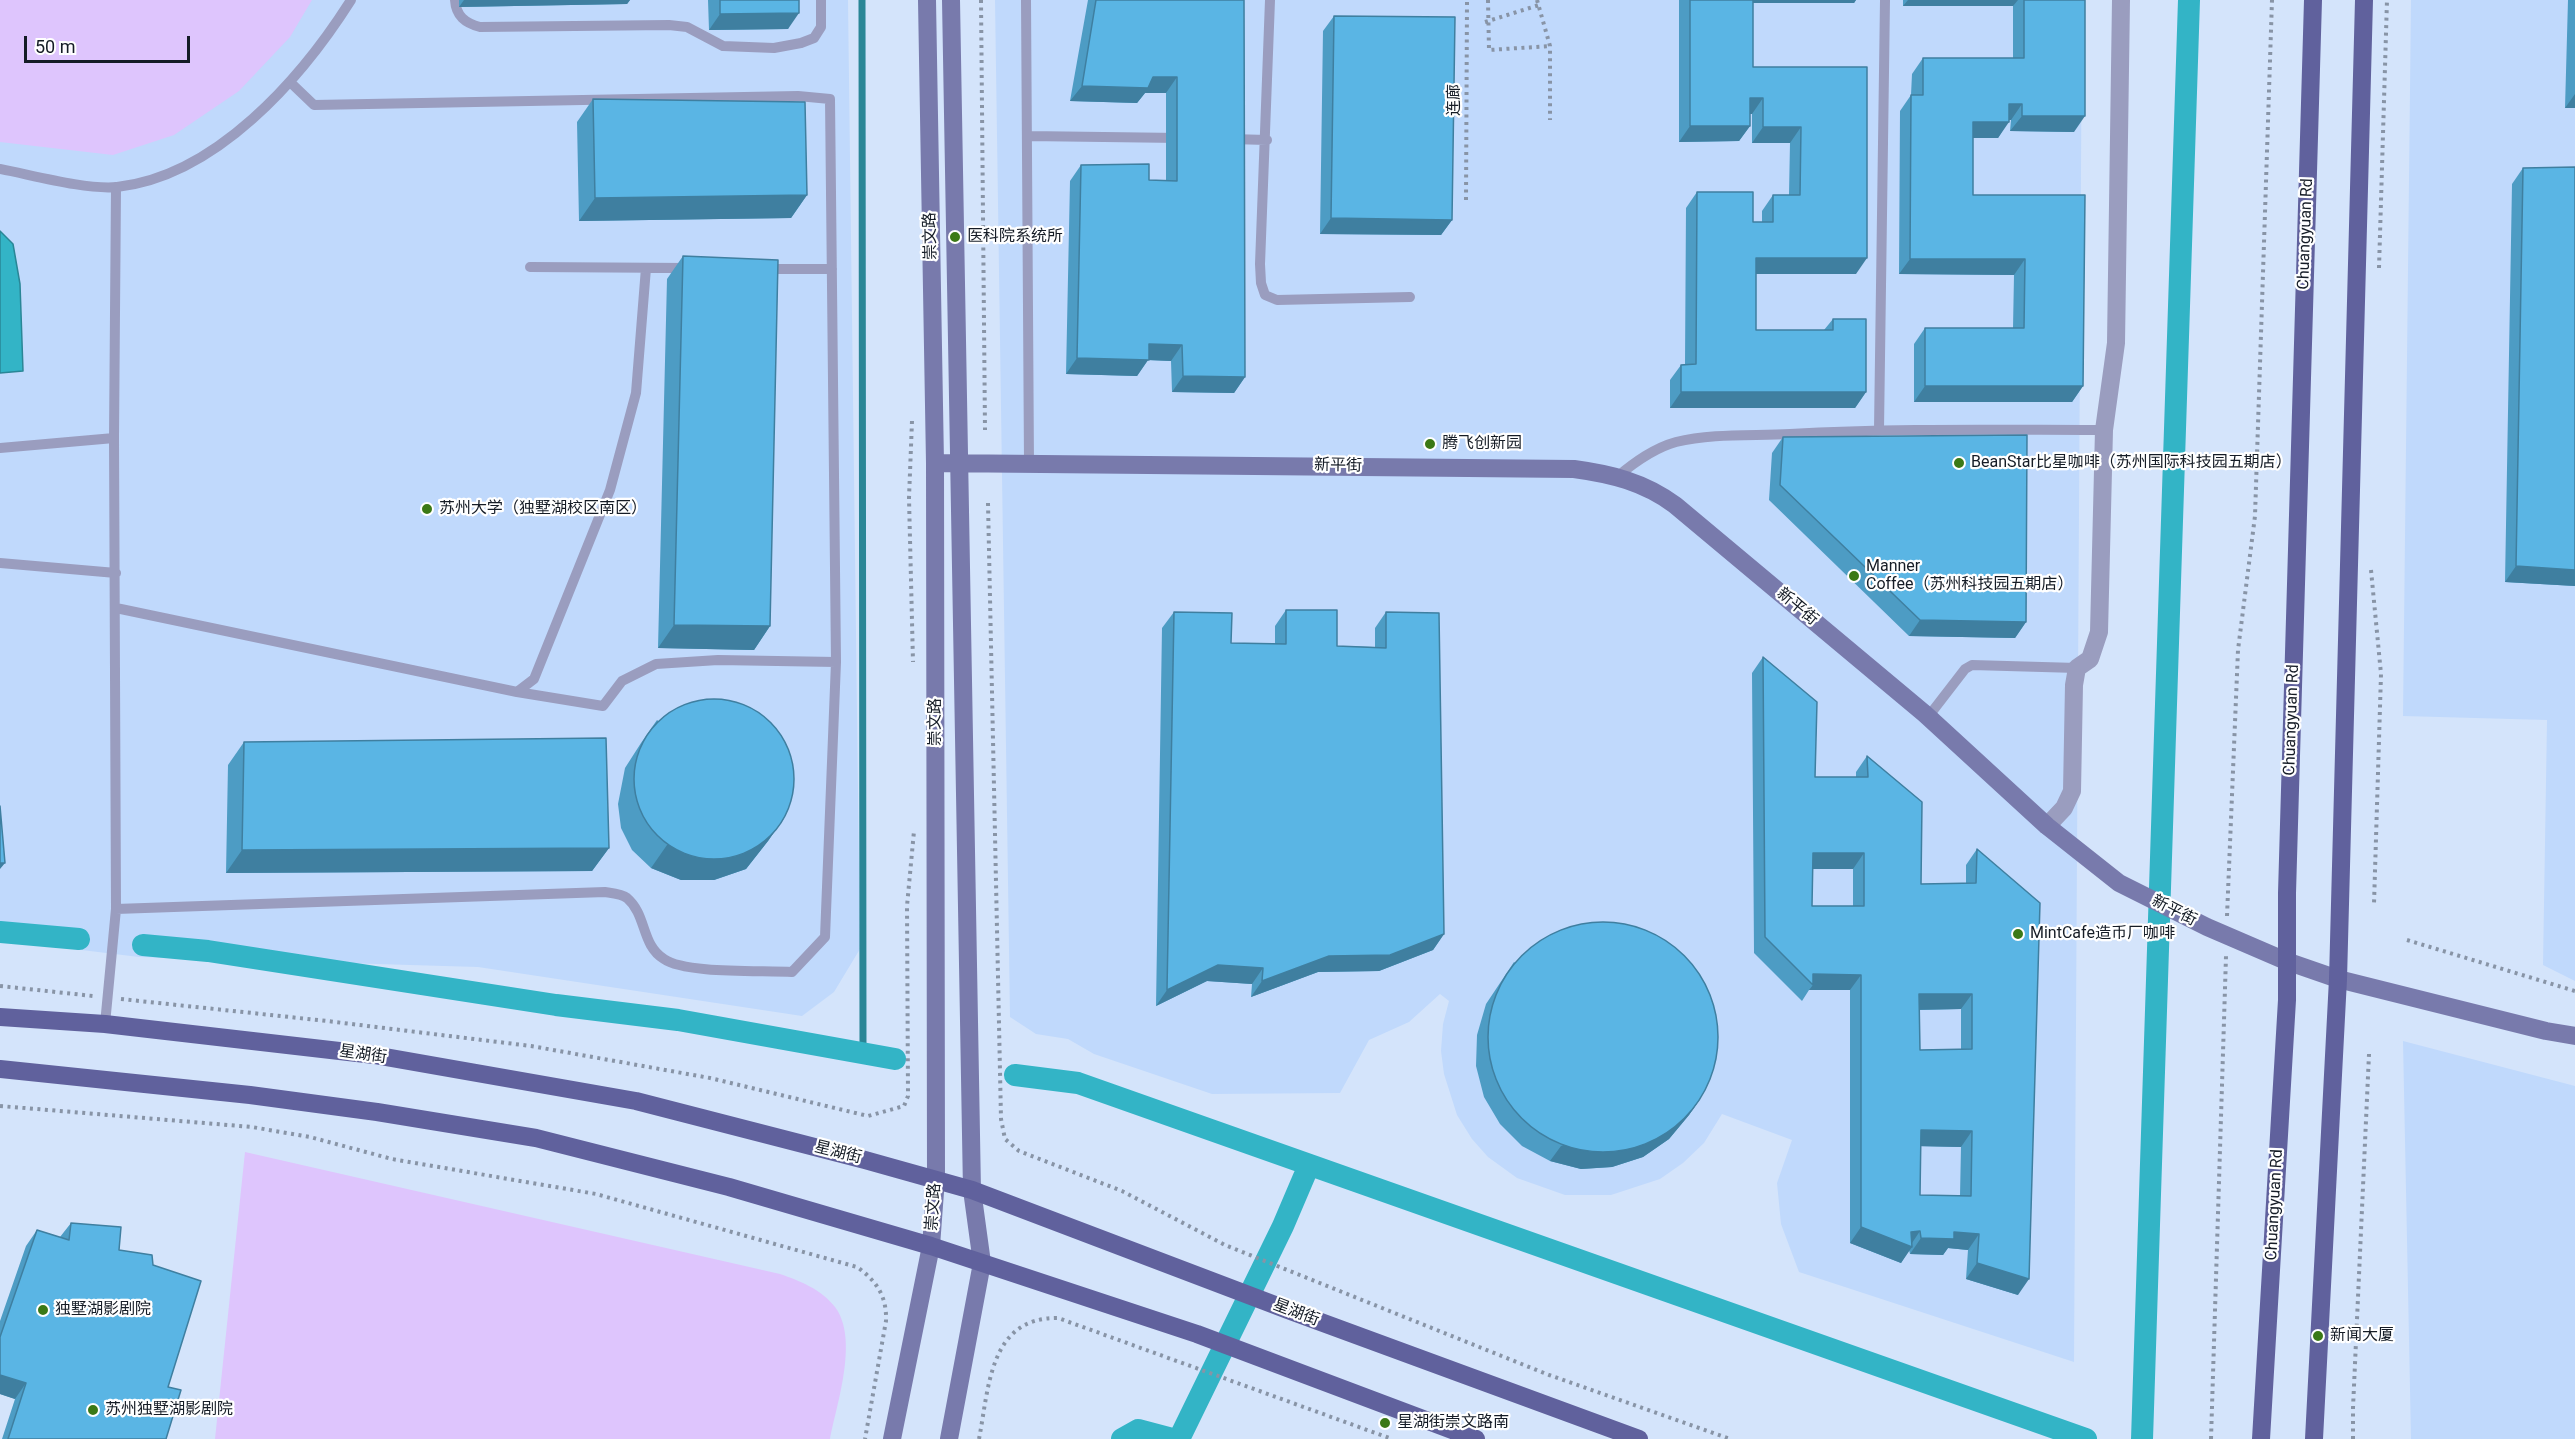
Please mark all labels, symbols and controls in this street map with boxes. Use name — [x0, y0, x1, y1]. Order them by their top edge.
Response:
scale bar — [27, 24, 194, 62]
text: 50 m — [35, 36, 75, 57]
street label: 连廊 — [1445, 84, 1465, 116]
street label: Chuangyuan Rd — [2294, 178, 2318, 290]
street label: 崇文路 — [921, 212, 941, 260]
place label: 医科院系统所 — [967, 227, 1063, 247]
marker: 医科院系统所 — [948, 230, 962, 244]
place label: 腾飞创新园 — [1442, 434, 1522, 454]
marker: 腾飞创新园 — [1423, 437, 1437, 451]
place label: BeanStar比星咖啡（苏州国际科技园五期店） — [1971, 453, 2292, 473]
street label: 新平街 — [1314, 456, 1362, 476]
marker: BeanStar比星咖啡（苏州国际科技园五期店） — [1952, 456, 1966, 470]
place label: 苏州大学（独墅湖校区南区） — [439, 499, 647, 519]
marker: 苏州大学（独墅湖校区南区） — [420, 502, 434, 516]
place label: Manner Coffee（苏州科技园五期店） — [1866, 557, 2073, 595]
marker: Manner Coffee（苏州科技园五期店） — [1847, 569, 1861, 583]
street label: 新平街 — [1772, 584, 1822, 630]
street label: Chuangyuan Rd — [2280, 664, 2304, 776]
street label: 崇文路 — [926, 698, 946, 746]
street label: 新平街 — [2148, 892, 2200, 930]
place label: MintCafe造币厂咖啡 — [2030, 924, 2175, 944]
marker: MintCafe造币厂咖啡 — [2011, 927, 2025, 941]
street label: 星湖街 — [338, 1042, 388, 1068]
street label: 星湖街 — [812, 1138, 864, 1168]
street label: Chuangyuan Rd — [2262, 1149, 2288, 1261]
street label: 崇文路 — [923, 1182, 945, 1232]
street label: 星湖街 — [1270, 1295, 1322, 1331]
place label: 独墅湖影剧院 — [55, 1300, 151, 1320]
marker: 独墅湖影剧院 — [36, 1303, 50, 1317]
place label: 新闻大厦 — [2330, 1326, 2394, 1346]
marker: 新闻大厦 — [2311, 1329, 2325, 1343]
place label: 苏州独墅湖影剧院 — [105, 1400, 233, 1420]
marker: 苏州独墅湖影剧院 — [86, 1403, 100, 1417]
place label: 星湖街崇文路南 — [1397, 1413, 1509, 1433]
marker: 星湖街崇文路南 — [1378, 1416, 1392, 1430]

